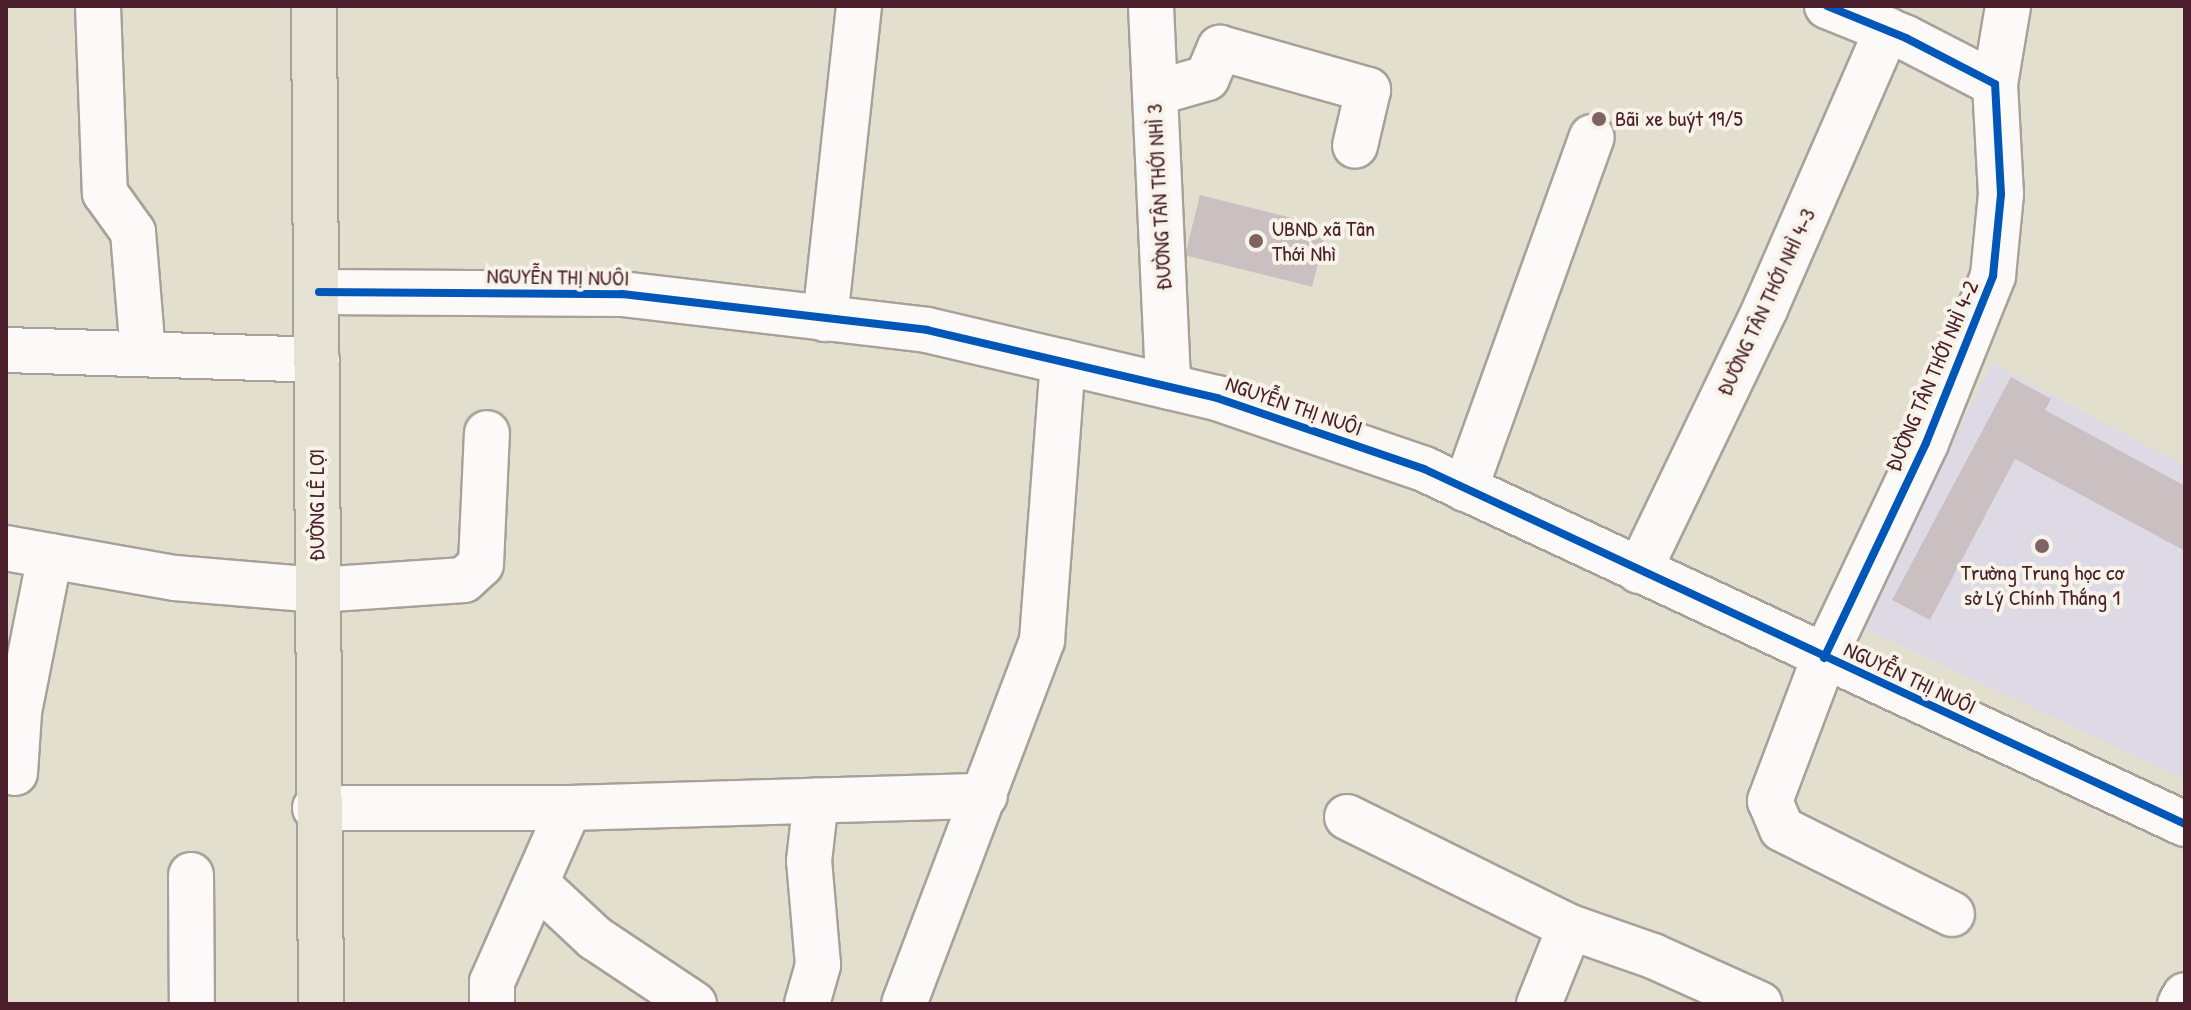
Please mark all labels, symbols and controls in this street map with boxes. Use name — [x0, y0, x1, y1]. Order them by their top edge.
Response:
street label: ĐƯỜNG TÂN THỚI NHÌ 3 — [1141, 103, 1177, 291]
place label: Bãi xe buýt 19/5 — [1615, 106, 1743, 132]
marker: Bãi xe buýt 19/5 — [1590, 110, 1608, 128]
street label: ĐƯỜNG TÂN THỚI NHÌ 4-3 — [1711, 204, 1821, 400]
place label: UBND xã Tân Thới Nhì — [1272, 215, 1375, 266]
marker: UBND xã Tân Thới Nhì — [1247, 232, 1265, 250]
street label: NGUYỄN THỊ NUÔI — [486, 263, 630, 291]
street label: ĐƯỜNG TÂN THỚI NHÌ 4-2 — [1880, 277, 1984, 475]
street label: NGUYỄN THỊ NUÔI — [1222, 370, 1366, 442]
street label: ĐƯỜNG LÊ LỢI — [304, 449, 330, 561]
marker: Trường Trung học cơ sở Lý Chính Thắng 1 — [2033, 537, 2051, 555]
place label: Trường Trung học cơ sở Lý Chính Thắng 1 — [1961, 559, 2123, 610]
street label: NGUYỄN THỊ NUÔI — [1840, 636, 1980, 720]

